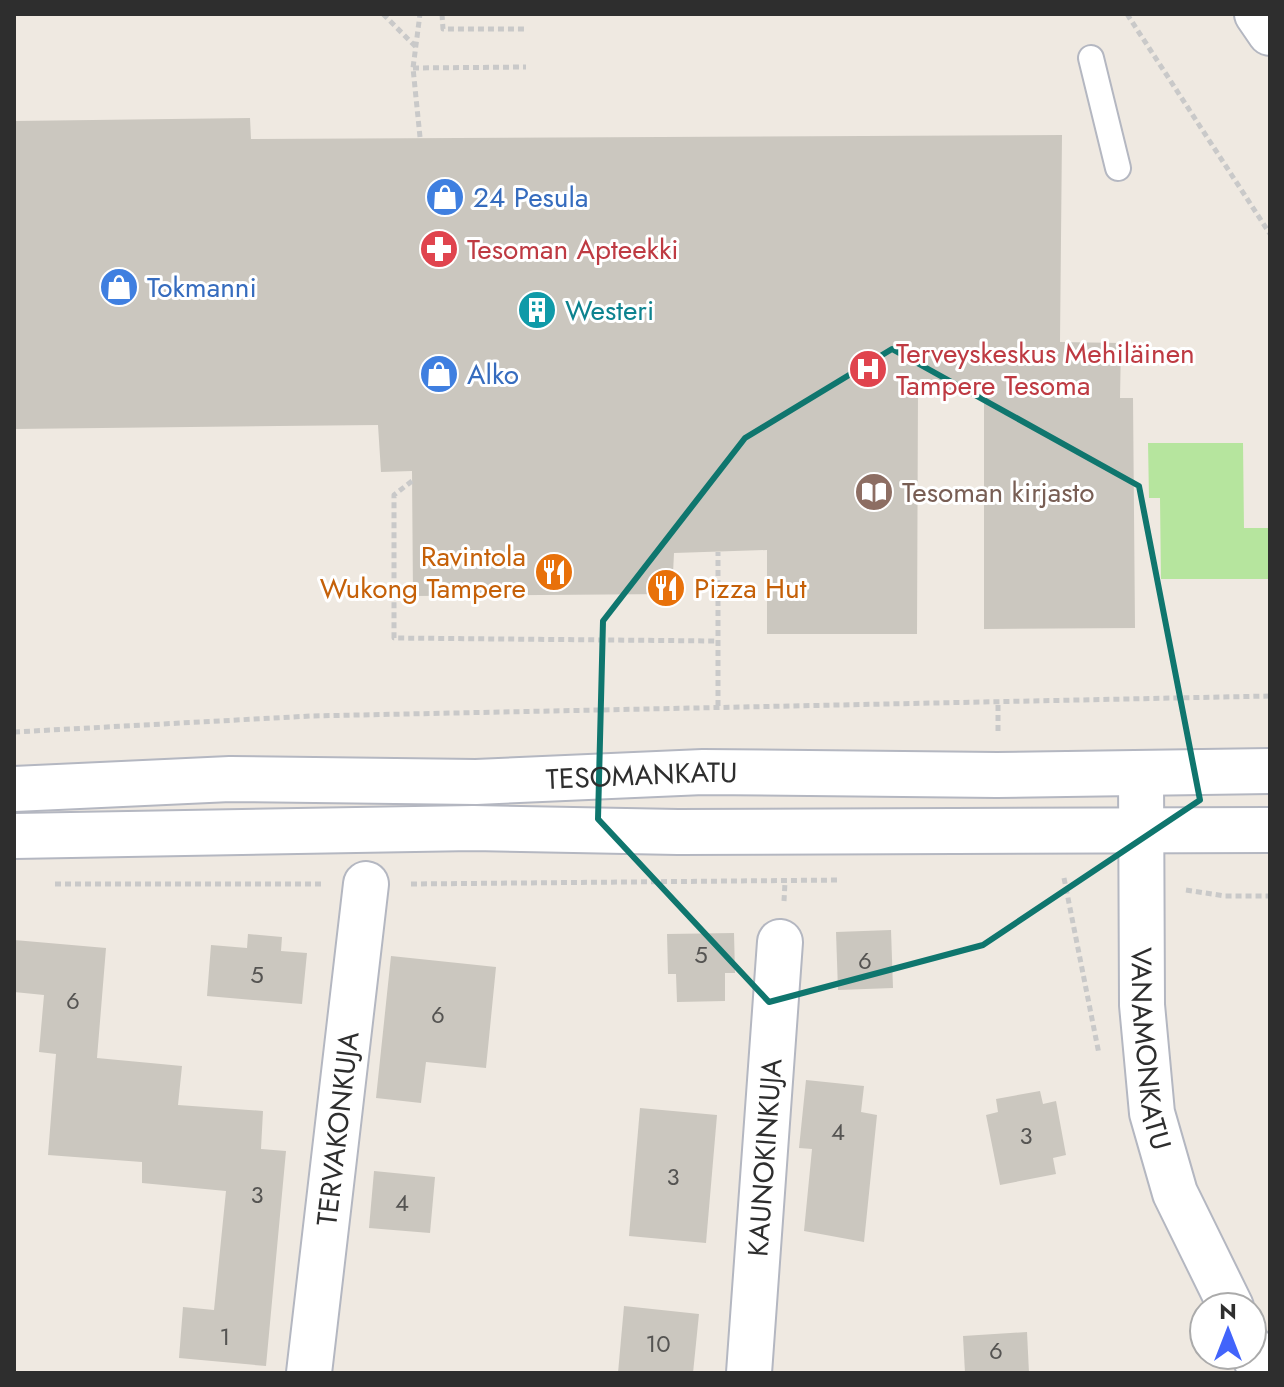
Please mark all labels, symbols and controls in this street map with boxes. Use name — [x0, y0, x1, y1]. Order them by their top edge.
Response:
shop icon: 24 Pesula — [424, 176, 466, 218]
place label: 24 Pesula — [473, 177, 588, 218]
pharmacy icon: Tesoman Apteekki — [418, 228, 460, 270]
place label: Tesoman Apteekki — [467, 229, 679, 270]
shop icon: Tokmanni — [98, 266, 140, 308]
place label: Tokmanni — [147, 267, 257, 308]
building icon: Westeri — [516, 289, 558, 331]
place label: Westeri — [565, 290, 654, 331]
place label: Terveyskeskus Mehiläinen Tampere Tesoma — [896, 333, 1195, 406]
hospital icon: Terveyskeskus Mehiläinen Tampere Tesoma — [847, 348, 889, 390]
shop icon: Alko — [418, 353, 460, 395]
place label: Alko — [467, 354, 519, 395]
library icon: Tesoman kirjasto — [853, 471, 895, 513]
place label: Tesoman kirjasto — [902, 472, 1095, 513]
place label: Ravintola Wukong Tampere — [320, 536, 526, 609]
restaurant icon: Ravintola Wukong Tampere — [533, 551, 575, 593]
restaurant icon: Pizza Hut — [645, 567, 687, 609]
place label: Pizza Hut — [694, 568, 807, 609]
street label: TESOMANKATU — [545, 751, 738, 799]
house number: 5 — [694, 937, 708, 972]
house number: 6 — [858, 943, 872, 978]
street label: VANAMONKATU — [1121, 947, 1182, 1155]
house number: 5 — [250, 957, 264, 992]
house number: 6 — [66, 983, 80, 1018]
house number: 6 — [431, 997, 445, 1032]
street label: TERVAKONKUJA — [306, 1029, 369, 1228]
street label: KAUNOKINKUJA — [737, 1056, 792, 1258]
house number: 4 — [831, 1114, 845, 1149]
house number: 3 — [1019, 1118, 1033, 1153]
house number: 3 — [666, 1159, 680, 1194]
house number: 3 — [250, 1177, 264, 1212]
house number: 4 — [395, 1185, 409, 1220]
north arrow — [1188, 1291, 1268, 1371]
text: N — [1219, 1295, 1237, 1327]
house number: 1 — [220, 1319, 230, 1354]
house number: 10 — [645, 1326, 671, 1361]
house number: 6 — [989, 1333, 1003, 1368]

